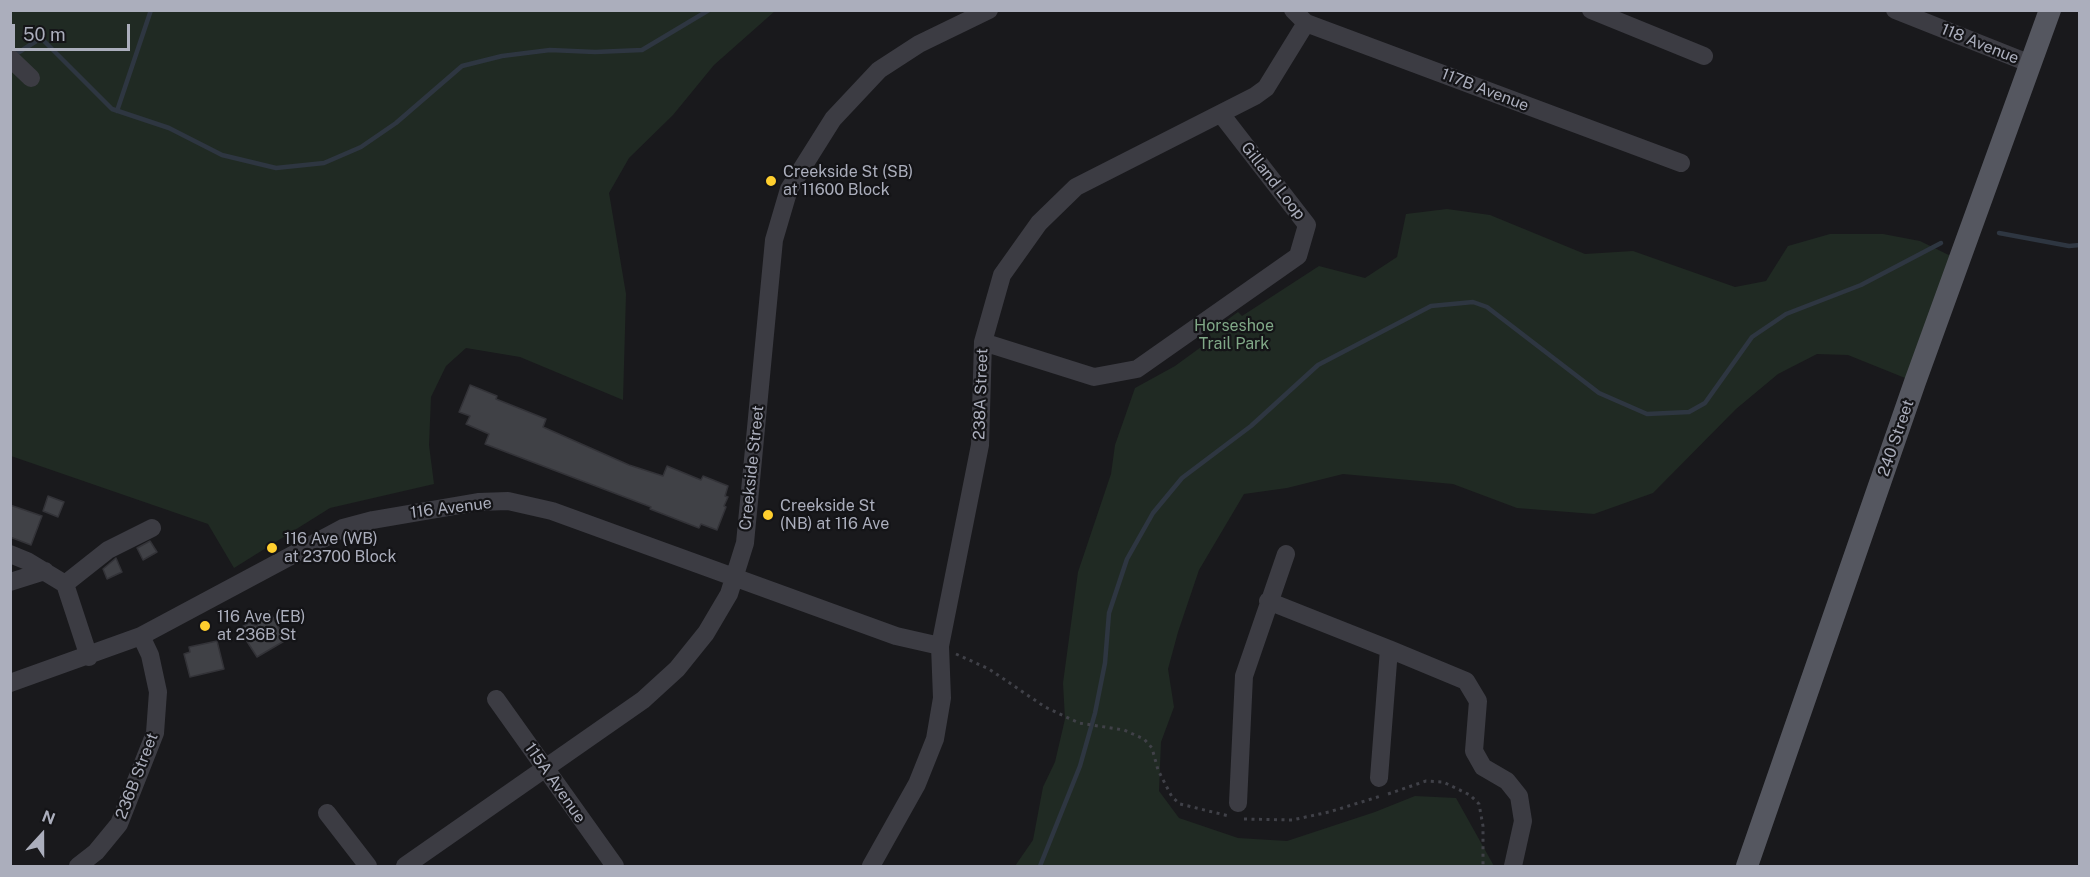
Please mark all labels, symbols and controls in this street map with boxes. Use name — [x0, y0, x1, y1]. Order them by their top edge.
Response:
scale bar — [15, 12, 134, 50]
street label: 118 Avenue — [1938, 20, 2022, 68]
text: 50 m — [23, 24, 66, 45]
street label: 117B Avenue — [1439, 65, 1531, 115]
street label: Gilland Loop — [1237, 138, 1309, 224]
place label: Creekside St (SB) at 11600 Block — [783, 162, 913, 200]
marker: Creekside St (SB) at 11600 Block — [764, 174, 778, 188]
park label: Horseshoe Trail Park — [1194, 316, 1274, 354]
street label: 238A Street — [970, 348, 992, 440]
street label: 240 Street — [1874, 397, 1918, 479]
street label: Creekside Street — [736, 405, 768, 531]
street label: 116 Avenue — [409, 493, 493, 523]
place label: Creekside St (NB) at 116 Ave — [780, 496, 889, 534]
marker: Creekside St (NB) at 116 Ave — [761, 508, 775, 522]
place label: 116 Ave (WB) at 23700 Block — [284, 529, 396, 567]
marker: 116 Ave (WB) at 23700 Block — [265, 541, 279, 555]
place label: 116 Ave (EB) at 236B St — [217, 607, 306, 645]
marker: 116 Ave (EB) at 236B St — [198, 619, 212, 633]
street label: 236B Street — [112, 730, 162, 822]
street label: 115A Avenue — [520, 739, 590, 827]
north arrow — [12, 805, 72, 865]
text: N — [39, 807, 58, 829]

